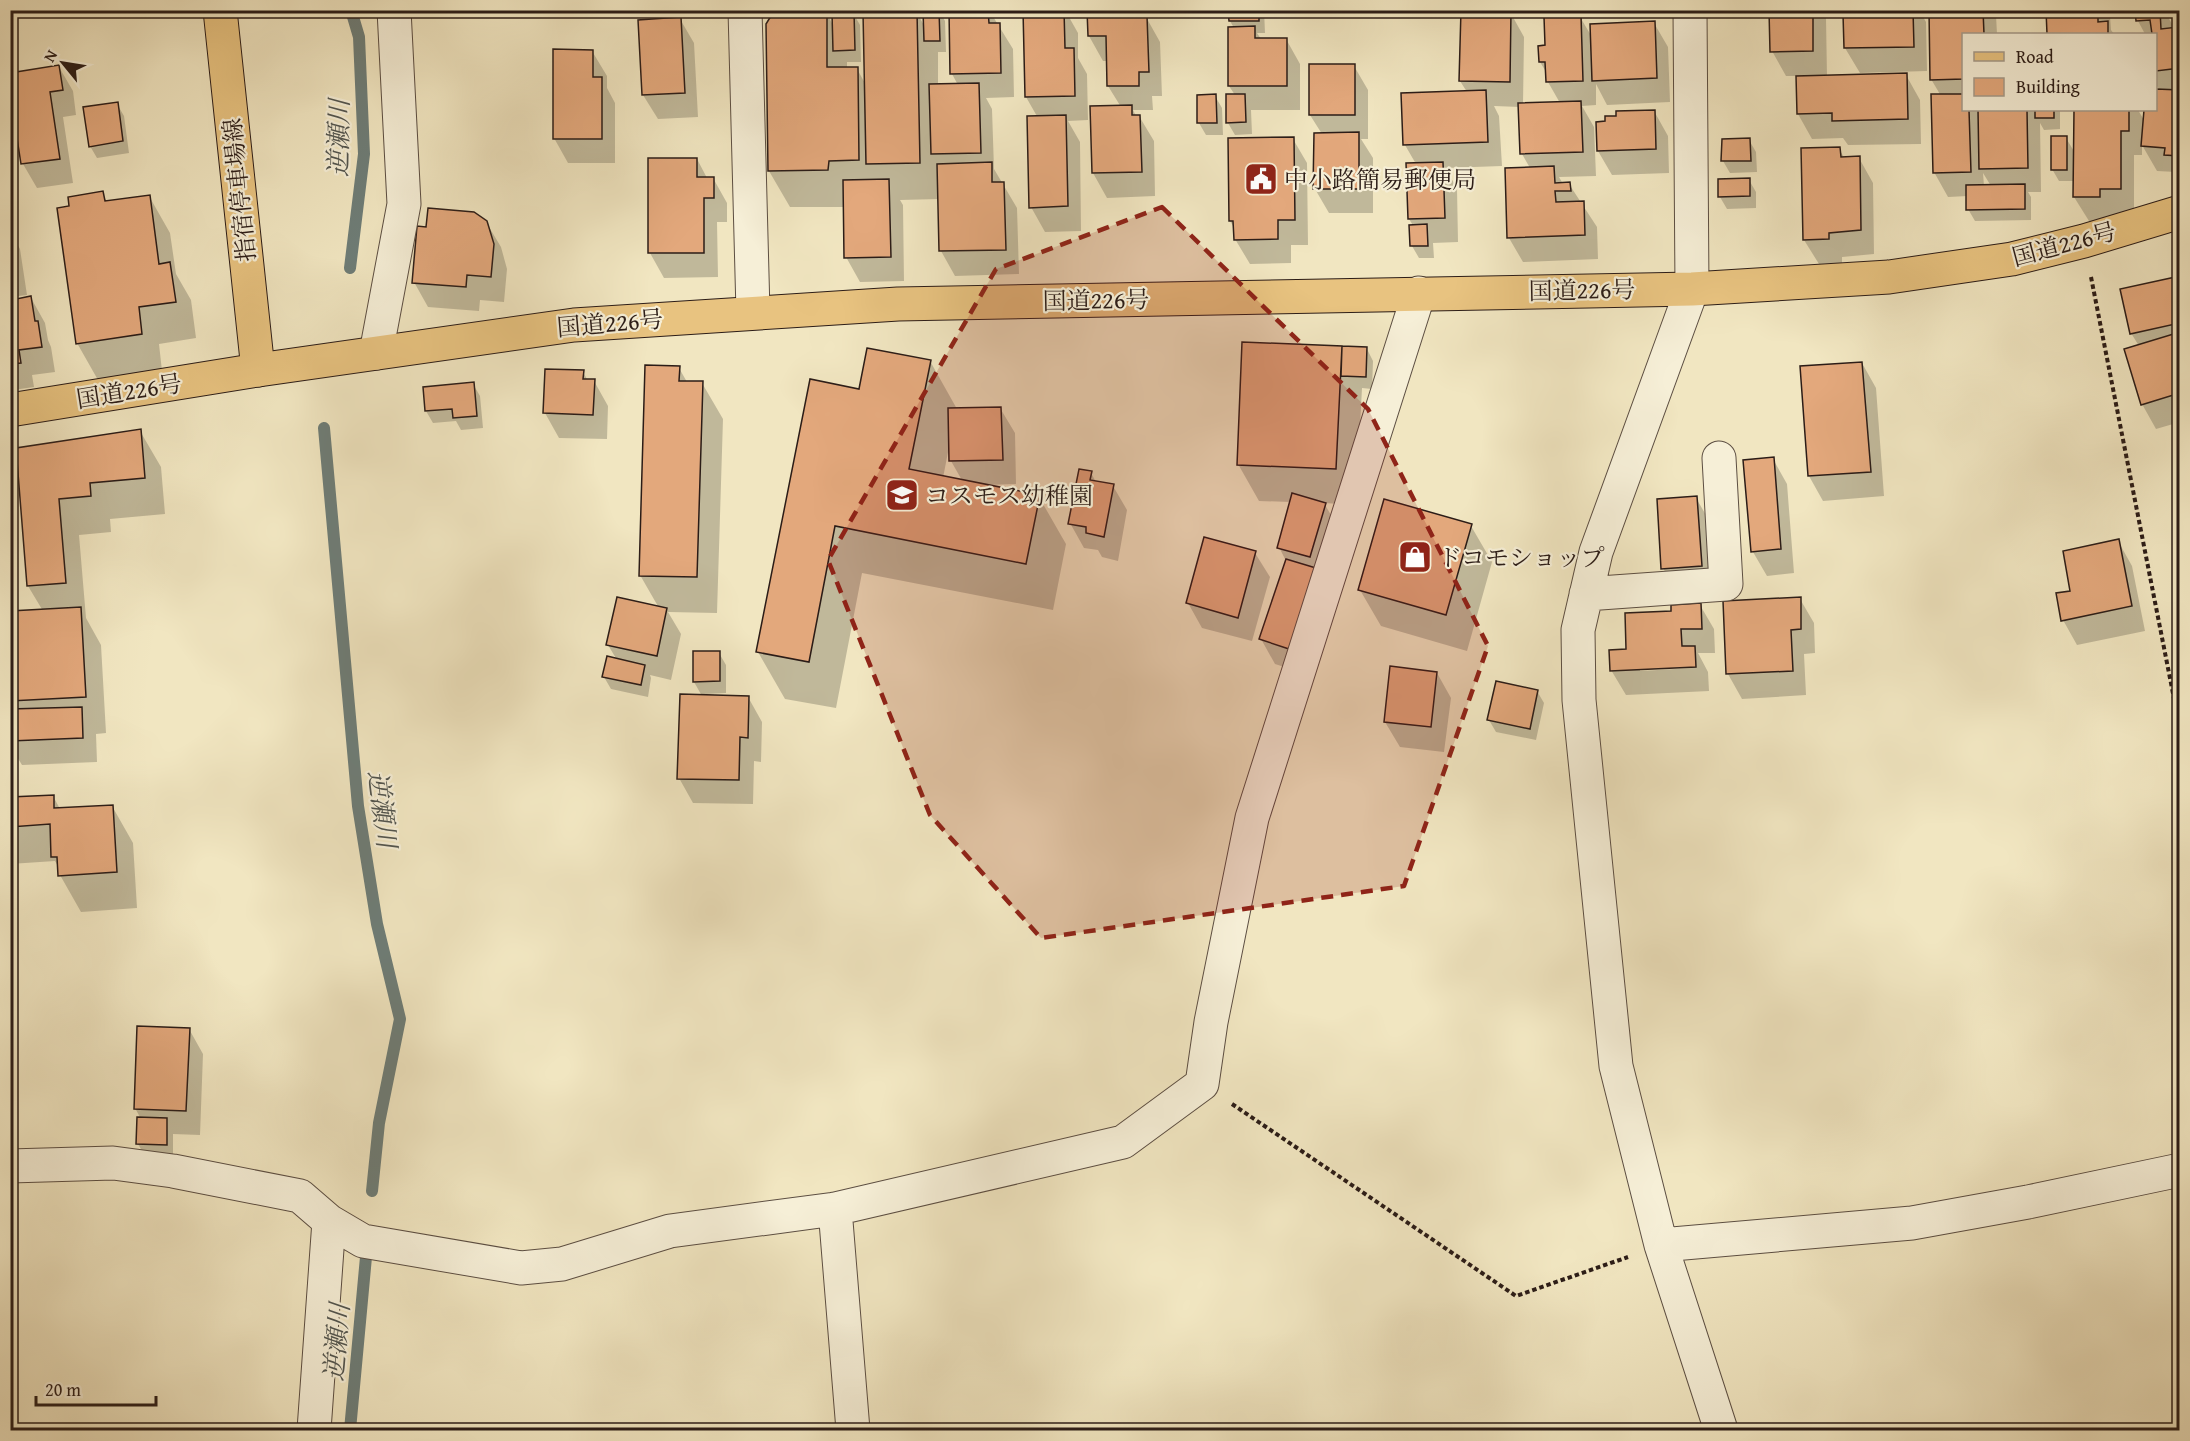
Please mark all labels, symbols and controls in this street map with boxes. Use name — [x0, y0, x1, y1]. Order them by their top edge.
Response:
north arrow — [33, 33, 93, 93]
legend — [1962, 33, 2157, 111]
text: Road — [2016, 43, 2054, 70]
text: N — [37, 45, 63, 66]
text: Building — [2016, 73, 2080, 100]
water label: 逆瀬川 — [318, 96, 358, 177]
street label: 指宿停車場線 — [214, 117, 264, 263]
public building icon: 中小路簡易郵便局 — [1243, 161, 1279, 197]
place label: 中小路簡易郵便局 — [1284, 162, 1476, 197]
street label: 国道226号 — [2008, 213, 2120, 275]
street label: 国道226号 — [1528, 272, 1636, 308]
street label: 国道226号 — [1042, 282, 1150, 318]
street label: 国道226号 — [555, 301, 665, 345]
street label: 国道226号 — [74, 365, 184, 417]
school or university icon: コスモス幼稚園 — [884, 477, 920, 513]
place label: コスモス幼稚園 — [925, 478, 1093, 513]
shop icon: ドコモショップ — [1397, 539, 1433, 575]
place label: ドコモショップ — [1438, 540, 1605, 575]
water label: 逆瀬川 — [359, 768, 407, 853]
water label: 逆瀬川 — [313, 1298, 359, 1383]
scale bar — [36, 1369, 156, 1407]
text: 20 m — [45, 1376, 81, 1403]

